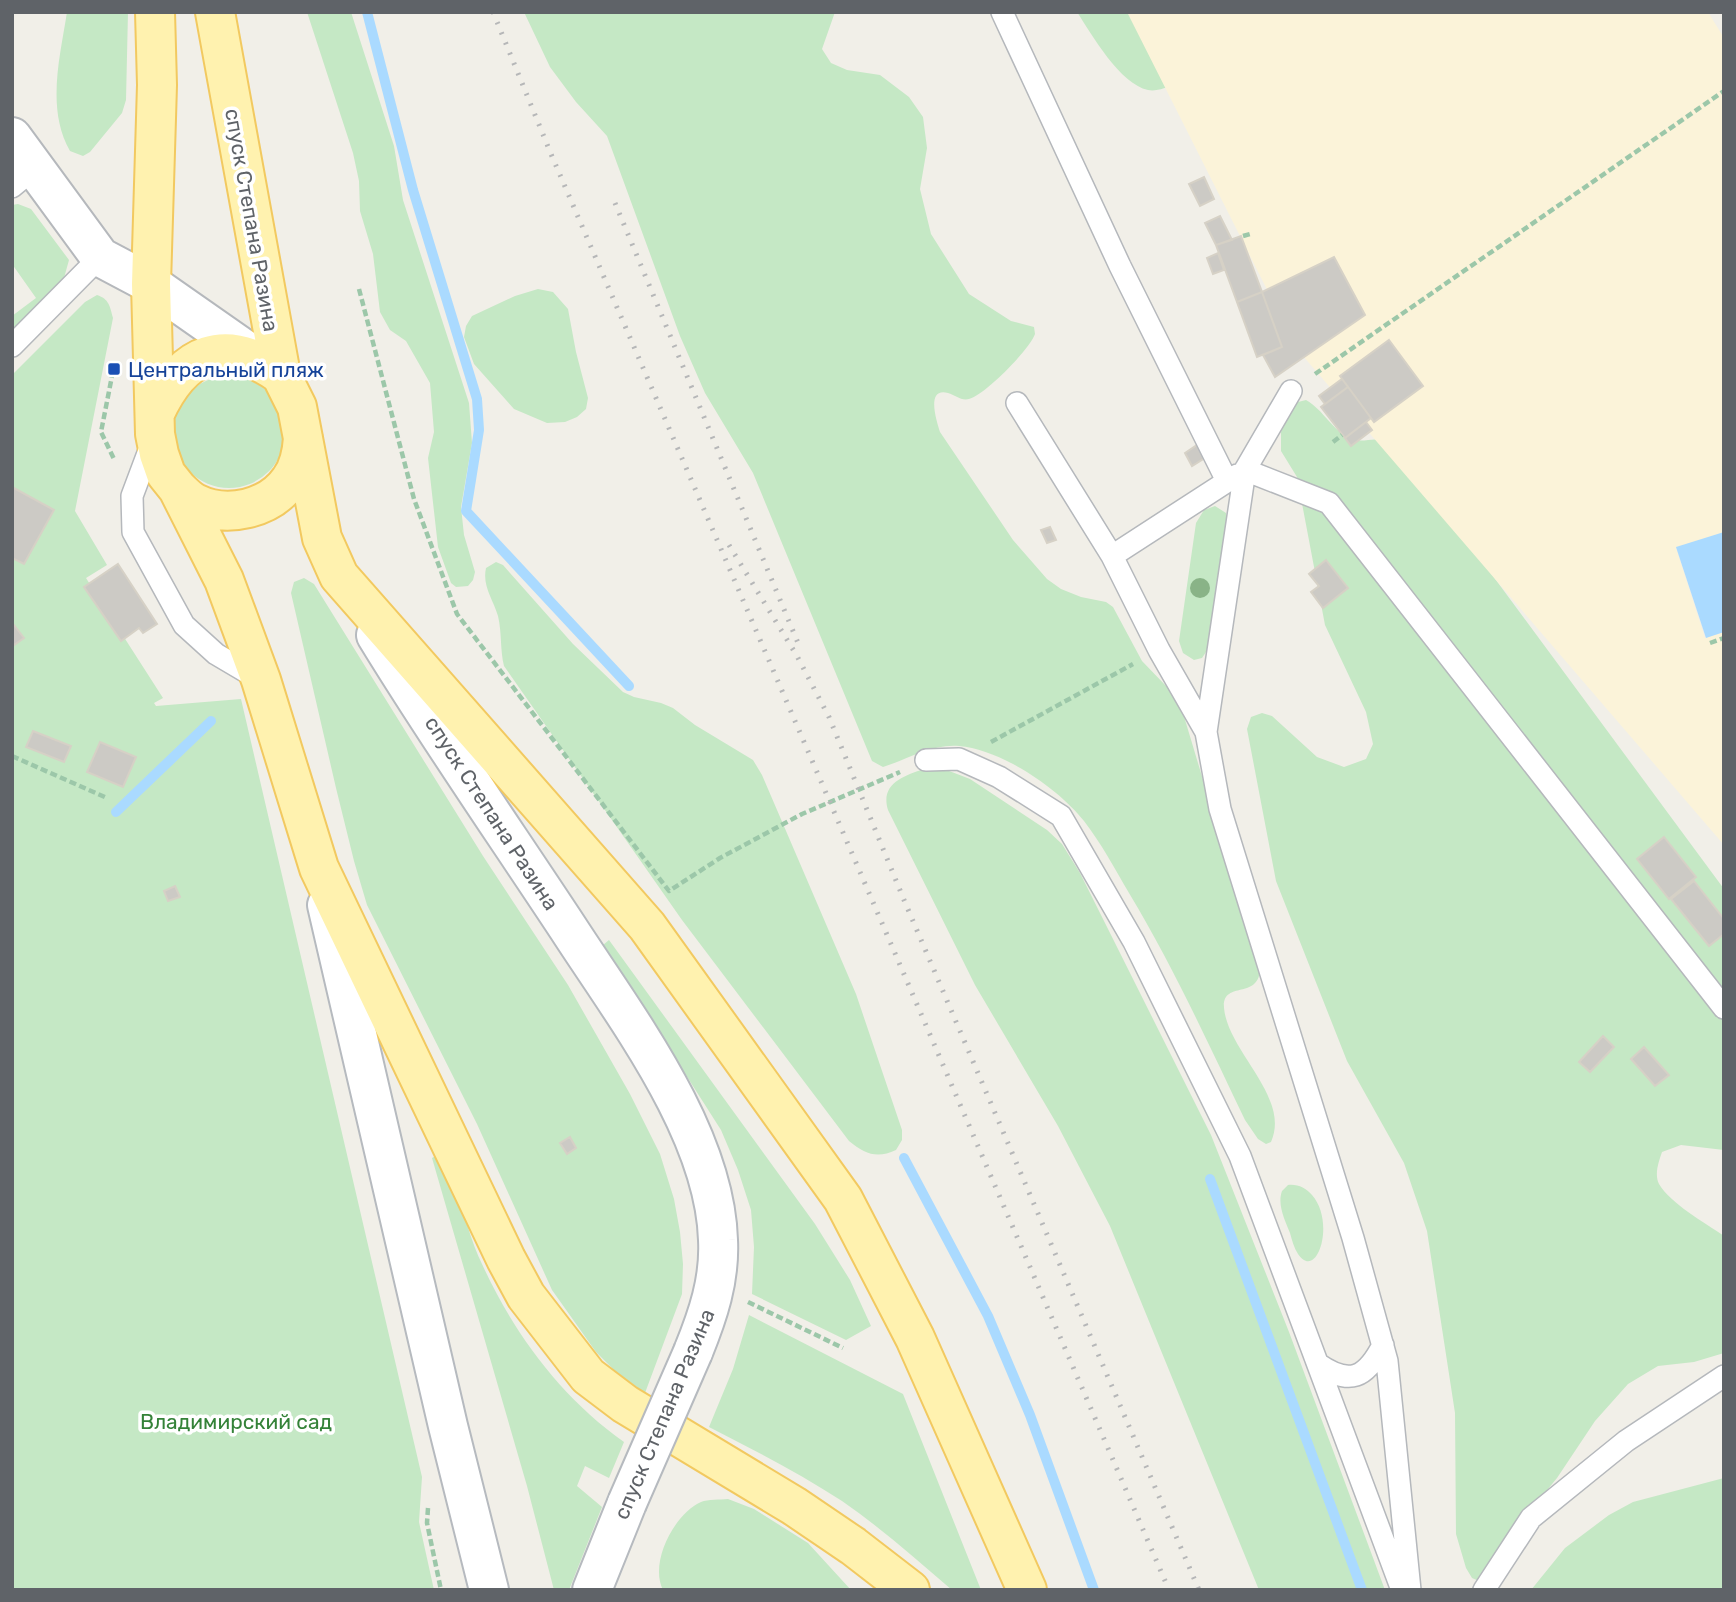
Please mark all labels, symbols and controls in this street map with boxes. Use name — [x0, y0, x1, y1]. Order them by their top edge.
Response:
street label: спуск Степана Разина — [220, 106, 284, 334]
place label: Центральный пляж — [128, 357, 324, 382]
marker: Центральный пляж — [106, 361, 122, 377]
street label: спуск Степана Разина — [420, 711, 564, 915]
street label: спуск Степана Разина — [608, 1305, 720, 1523]
park label: Владимирский сад — [140, 1409, 332, 1434]

